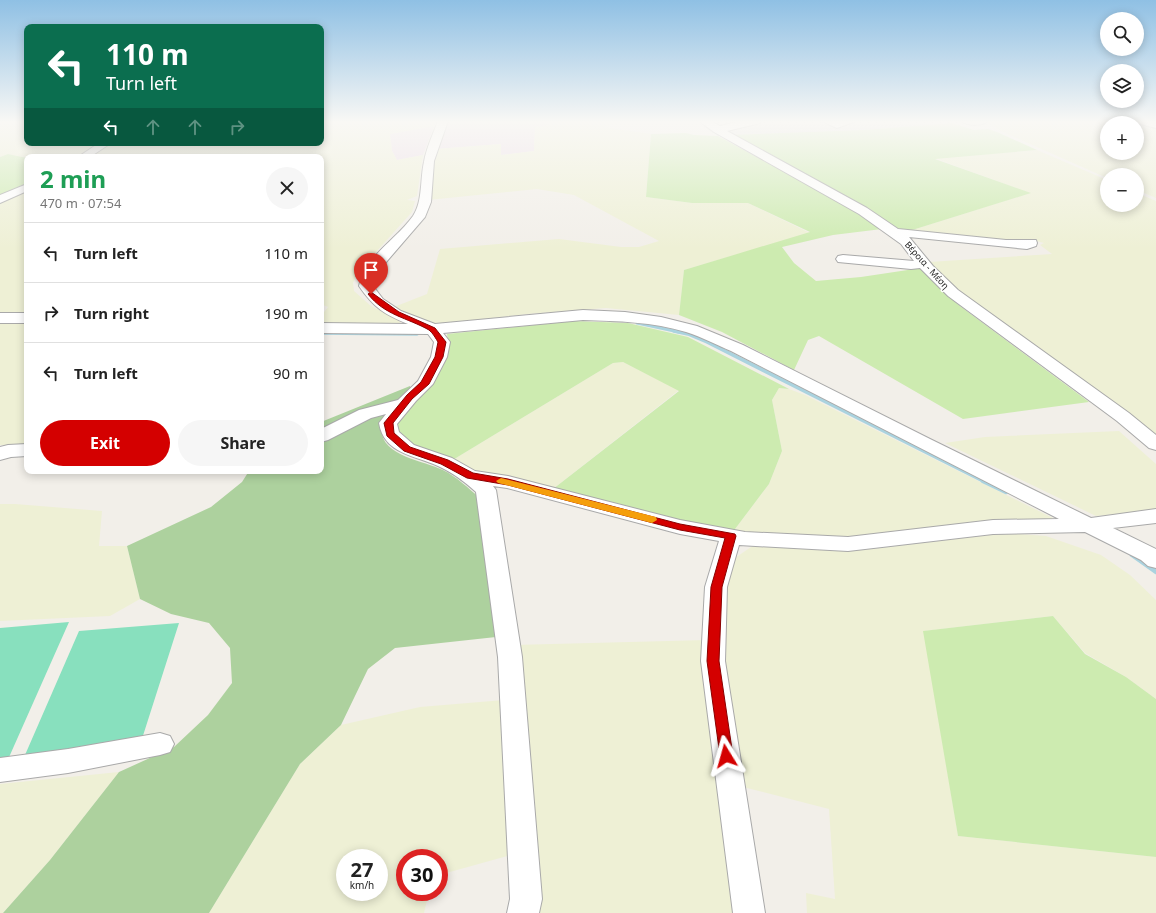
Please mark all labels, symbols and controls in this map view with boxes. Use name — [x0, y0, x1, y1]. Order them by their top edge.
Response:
map controls — [1100, 12, 1144, 212]
button: search — [1100, 12, 1144, 56]
text: 110 m — [106, 35, 189, 73]
icon: left — [40, 40, 92, 92]
button: layers — [1100, 64, 1144, 108]
text: Turn left — [106, 71, 177, 95]
icon: left — [100, 116, 122, 138]
icon: ahead — [142, 116, 164, 138]
icon: ahead — [184, 116, 206, 138]
icon: right — [226, 116, 248, 138]
button: + — [1100, 116, 1144, 160]
text: 2 min — [40, 162, 106, 195]
button: close — [266, 167, 308, 209]
button: − — [1100, 168, 1144, 212]
text: 470 m · 07:54 — [40, 194, 121, 212]
street label: Βέροια - Μέση — [902, 238, 952, 292]
icon: left — [40, 242, 62, 264]
text: Turn left — [74, 243, 138, 263]
text: 110 m — [264, 243, 308, 263]
pin — [354, 253, 388, 294]
icon: arrive — [360, 259, 382, 281]
icon: right — [40, 302, 62, 324]
text: Turn right — [74, 303, 149, 323]
text: 190 m — [264, 303, 308, 323]
icon: left — [40, 362, 62, 384]
text: Turn left — [74, 363, 138, 383]
text: 90 m — [273, 363, 308, 383]
button: Exit — [40, 420, 170, 466]
button: Share — [178, 420, 308, 466]
position arrow — [705, 735, 747, 777]
speed limit sign: 30 — [396, 849, 448, 901]
text: 27 — [351, 856, 373, 883]
text: km/h — [350, 878, 374, 892]

